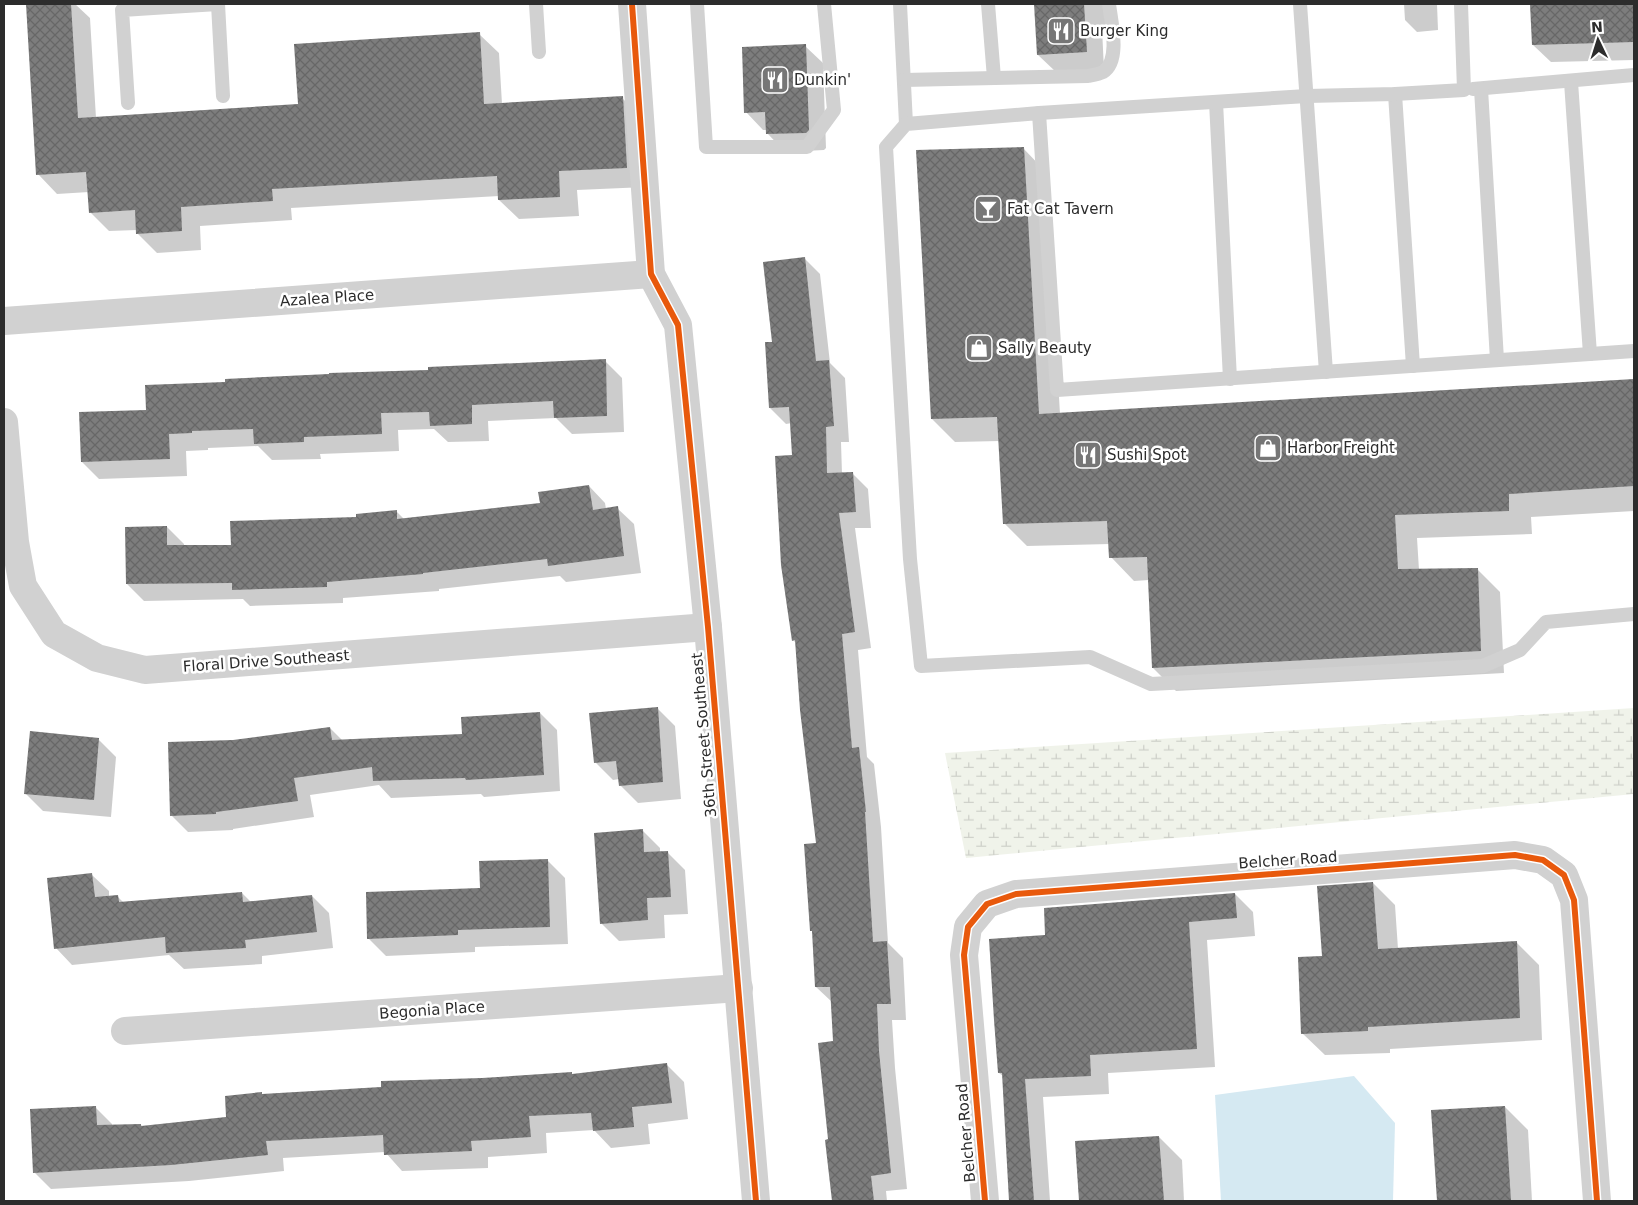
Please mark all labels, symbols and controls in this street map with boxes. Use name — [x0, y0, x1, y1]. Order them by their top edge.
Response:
north arrow — [1573, 15, 1623, 65]
restaurant icon: Burger King — [1046, 16, 1076, 46]
text: N — [1591, 19, 1603, 35]
place label: Burger King — [1080, 22, 1168, 40]
restaurant icon: Dunkin' — [760, 65, 790, 95]
place label: Dunkin' — [794, 71, 851, 89]
bar icon: Fat Cat Tavern — [973, 194, 1003, 224]
place label: Fat Cat Tavern — [1007, 200, 1114, 218]
street label: Azalea Place — [279, 286, 375, 310]
shop icon: Sally Beauty — [964, 333, 994, 363]
place label: Sally Beauty — [998, 339, 1092, 357]
shop icon: Harbor Freight — [1253, 433, 1283, 463]
place label: Harbor Freight — [1287, 439, 1395, 457]
restaurant icon: Sushi Spot — [1073, 440, 1103, 470]
place label: Sushi Spot — [1107, 446, 1187, 464]
street label: Floral Drive Southeast — [182, 646, 350, 676]
street label: 36th Street Southeast — [688, 652, 720, 818]
street label: Belcher Road — [1238, 848, 1338, 872]
street label: Begonia Place — [379, 997, 485, 1023]
street label: Belcher Road — [953, 1083, 979, 1183]

